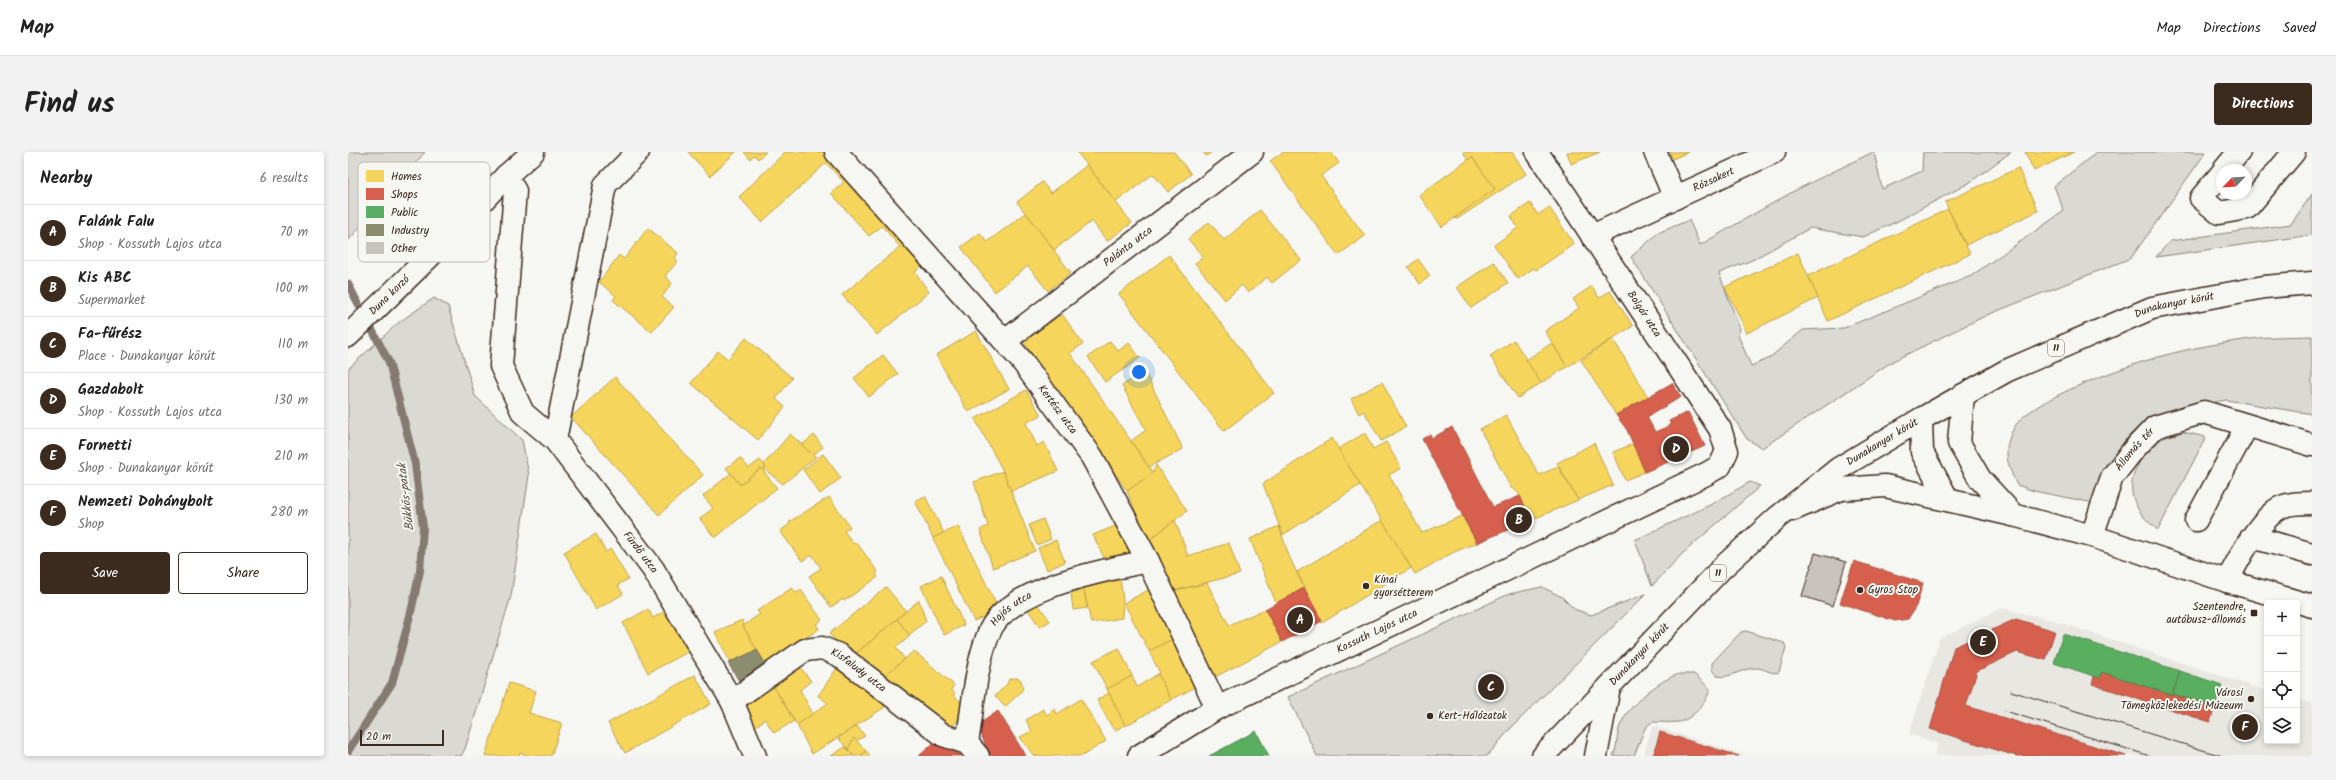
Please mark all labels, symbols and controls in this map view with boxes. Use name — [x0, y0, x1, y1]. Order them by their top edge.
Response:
text: Map — [20, 13, 54, 43]
text: Map — [2156, 17, 2181, 39]
text: Directions — [2203, 17, 2261, 39]
text: Saved — [2283, 17, 2316, 39]
text: Find us — [24, 82, 115, 127]
button: Directions — [2214, 83, 2312, 125]
legend — [358, 162, 490, 262]
street label: Rózsakert — [1690, 162, 1738, 197]
north arrow — [2216, 164, 2252, 200]
text: Nearby — [40, 165, 92, 192]
text: 6 results — [260, 168, 308, 189]
text: Homes — [391, 168, 422, 186]
text: Shops — [391, 186, 418, 204]
text: Public — [391, 204, 418, 222]
text: Falánk Falu — [78, 210, 154, 234]
text: A — [49, 222, 57, 243]
text: 70 m — [280, 222, 308, 243]
text: Industry — [391, 222, 430, 240]
street label: Palánta utca — [1099, 222, 1157, 272]
text: Shop · Kossuth Lajos utca — [78, 234, 222, 255]
text: Other — [391, 240, 418, 258]
text: Kis ABC — [78, 266, 132, 290]
street label: Duna korzó — [365, 270, 415, 320]
text: B — [49, 278, 57, 299]
text: 100 m — [275, 278, 308, 299]
street label: Bolgár utca — [1622, 287, 1666, 341]
street label: Dunakanyar körút — [2132, 287, 2216, 324]
text: Supermarket — [78, 290, 145, 311]
text: Fa-fűrész — [78, 322, 142, 346]
text: C — [49, 334, 57, 355]
text: 110 m — [278, 334, 308, 355]
road number: 11 — [2048, 340, 2064, 356]
text: Place · Dunakanyar körút — [78, 346, 216, 367]
your location — [1129, 362, 1149, 382]
text: Gazdabolt — [78, 378, 144, 402]
street label: Kertész utca — [1033, 381, 1082, 438]
text: D — [49, 390, 57, 411]
text: 130 m — [274, 390, 308, 411]
text: Shop · Kossuth Lajos utca — [78, 402, 222, 423]
street label: Dunakanyar körút — [1843, 413, 1923, 471]
street label: Állomás tér — [2111, 423, 2160, 475]
text: Fornetti — [78, 434, 131, 458]
pin: D — [1663, 434, 1689, 464]
text: E — [49, 446, 57, 467]
text: 210 m — [274, 446, 308, 467]
text: Shop · Dunakanyar körút — [78, 458, 214, 479]
water label: Bükkös-patak — [392, 460, 420, 532]
text: Nemzeti Dohánybolt — [78, 490, 213, 514]
text: F — [49, 502, 57, 523]
text: 280 m — [271, 502, 308, 523]
pin: B — [1506, 505, 1532, 535]
text: Shop — [78, 514, 104, 535]
street label: Fürdő utca — [618, 527, 663, 577]
button: Save — [40, 552, 170, 594]
button: Share — [178, 552, 308, 594]
road number: 11 — [1710, 565, 1726, 581]
place label: Kínai gyorsétterem — [1373, 571, 1434, 602]
marker: Kínai gyorsétterem — [1361, 581, 1371, 591]
place label: Gyros Stop — [1868, 581, 1919, 599]
marker: Gyros Stop — [1855, 585, 1865, 595]
street label: Hajós utca — [986, 587, 1035, 630]
place label: Szentendre, autóbusz-állomás — [2166, 598, 2246, 629]
map controls — [2264, 600, 2300, 744]
button: + — [2264, 600, 2300, 636]
street label: Kossuth Lajos utca — [1333, 604, 1421, 659]
pin: A — [1287, 605, 1313, 635]
marker: Szentendre, autóbusz-állomás — [2249, 608, 2259, 618]
street label: Dunakanyar körút — [1605, 618, 1675, 690]
pin: E — [1970, 627, 1996, 657]
button: − — [2264, 636, 2300, 672]
street label: Kisfaludy utca — [828, 643, 890, 697]
pin: C — [1478, 672, 1504, 702]
button: locate — [2264, 672, 2300, 708]
place label: Városi Tömegközlekedési Múzeum — [2121, 684, 2243, 715]
marker: Városi Tömegközlekedési Múzeum — [2246, 694, 2256, 704]
place label: Kert-Hálózatok — [1438, 707, 1508, 725]
button: layers — [2264, 708, 2300, 744]
marker: Kert-Hálózatok — [1425, 711, 1435, 721]
pin: F — [2232, 712, 2258, 742]
scale bar — [360, 728, 444, 747]
text: 20 m — [366, 728, 391, 746]

